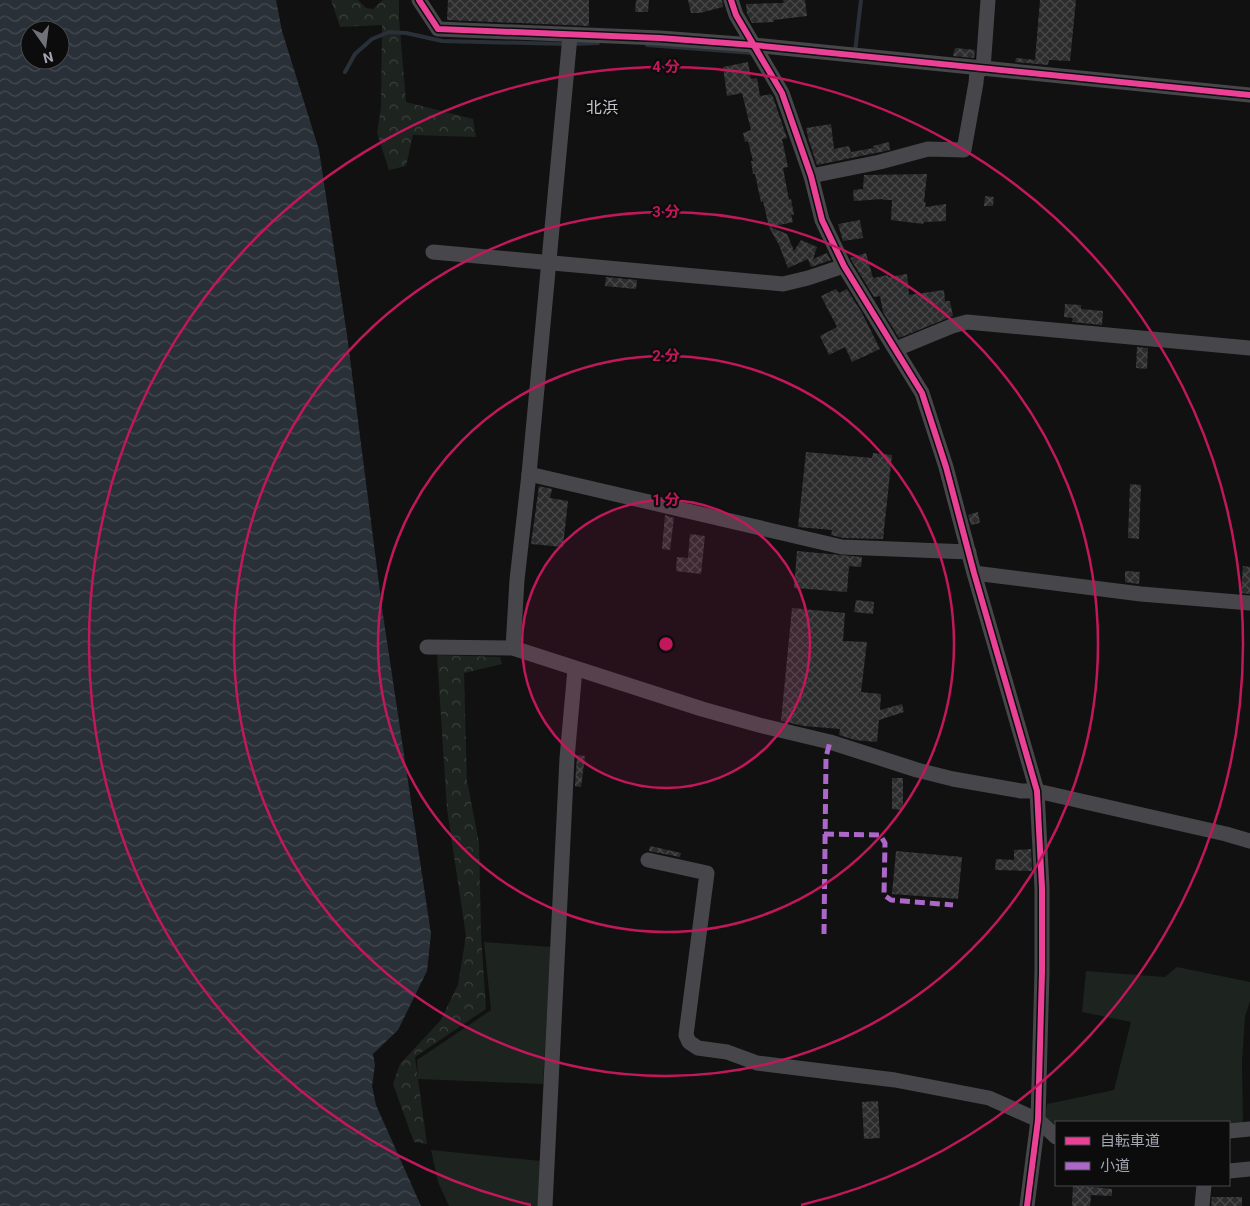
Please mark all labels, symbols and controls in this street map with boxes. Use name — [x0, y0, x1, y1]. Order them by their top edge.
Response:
north arrow — [20, 20, 70, 70]
text: N — [41, 49, 55, 67]
text: 4 分 — [652, 58, 680, 76]
district label: 北浜 — [586, 98, 618, 117]
text: 3 分 — [652, 203, 680, 221]
text: 2 分 — [652, 347, 680, 365]
text: 1 分 — [652, 491, 680, 509]
centre of rings — [657, 635, 675, 653]
legend — [1055, 1121, 1230, 1186]
text: 自転車道 — [1100, 1132, 1160, 1150]
text: 小道 — [1100, 1157, 1130, 1175]

